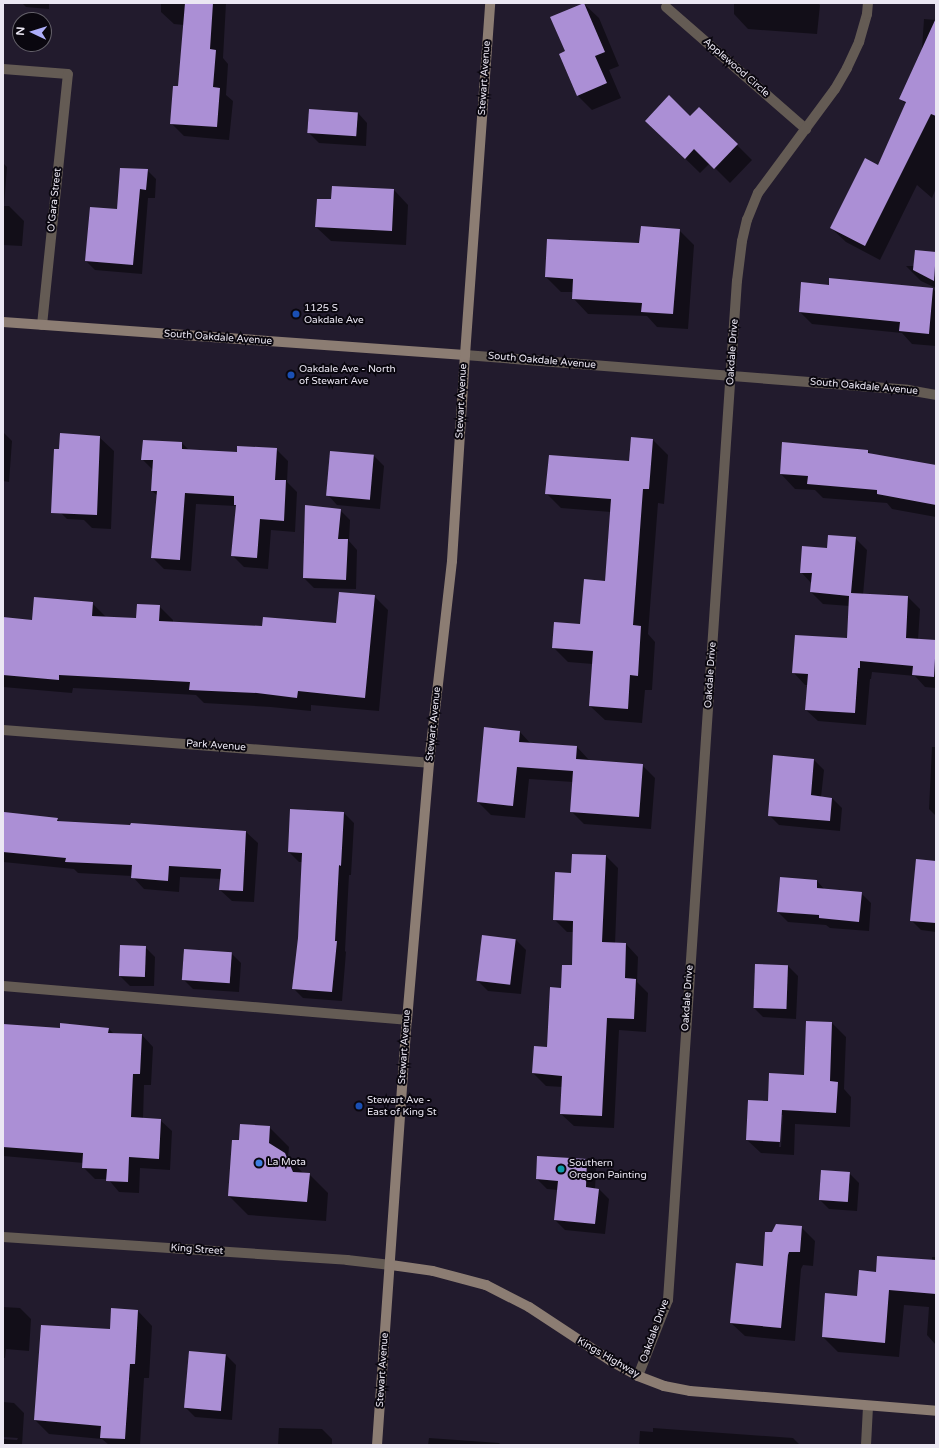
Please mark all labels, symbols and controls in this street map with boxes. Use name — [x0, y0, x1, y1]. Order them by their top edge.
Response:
north arrow — [12, 12, 52, 52]
text: N — [14, 26, 27, 36]
street label: Applewood Circle — [701, 36, 771, 100]
street label: Stewart Avenue — [476, 40, 494, 116]
street label: O'Gara Street — [46, 167, 64, 233]
place label: 1125 S Oakdale Ave — [304, 302, 364, 326]
marker: 1125 S Oakdale Ave — [291, 309, 301, 319]
street label: Oakdale Drive — [725, 319, 741, 385]
street label: South Oakdale Avenue — [164, 328, 272, 348]
street label: South Oakdale Avenue — [488, 350, 596, 372]
place label: Oakdale Ave - North of Stewart Ave — [299, 363, 396, 386]
street label: Stewart Avenue — [454, 363, 470, 439]
marker: Oakdale Ave - North of Stewart Ave — [286, 370, 296, 380]
street label: South Oakdale Avenue — [810, 376, 918, 398]
street label: Oakdale Drive — [703, 642, 719, 708]
street label: Stewart Avenue — [424, 686, 444, 762]
street label: Park Avenue — [186, 738, 246, 754]
street label: Oakdale Drive — [680, 965, 696, 1031]
street label: Stewart Avenue — [396, 1009, 414, 1085]
place label: Stewart Ave - East of King St — [367, 1094, 437, 1118]
marker: Stewart Ave - East of King St — [354, 1101, 364, 1111]
place label: La Mota — [267, 1157, 306, 1169]
place label: Southern Oregon Painting — [569, 1157, 647, 1180]
marker: La Mota — [254, 1158, 264, 1168]
marker: Southern Oregon Painting — [556, 1164, 566, 1174]
street label: King Street — [170, 1242, 224, 1258]
street label: Oakdale Drive — [638, 1298, 672, 1364]
street label: Stewart Avenue — [374, 1332, 392, 1408]
street label: Kings Highway — [575, 1335, 641, 1381]

